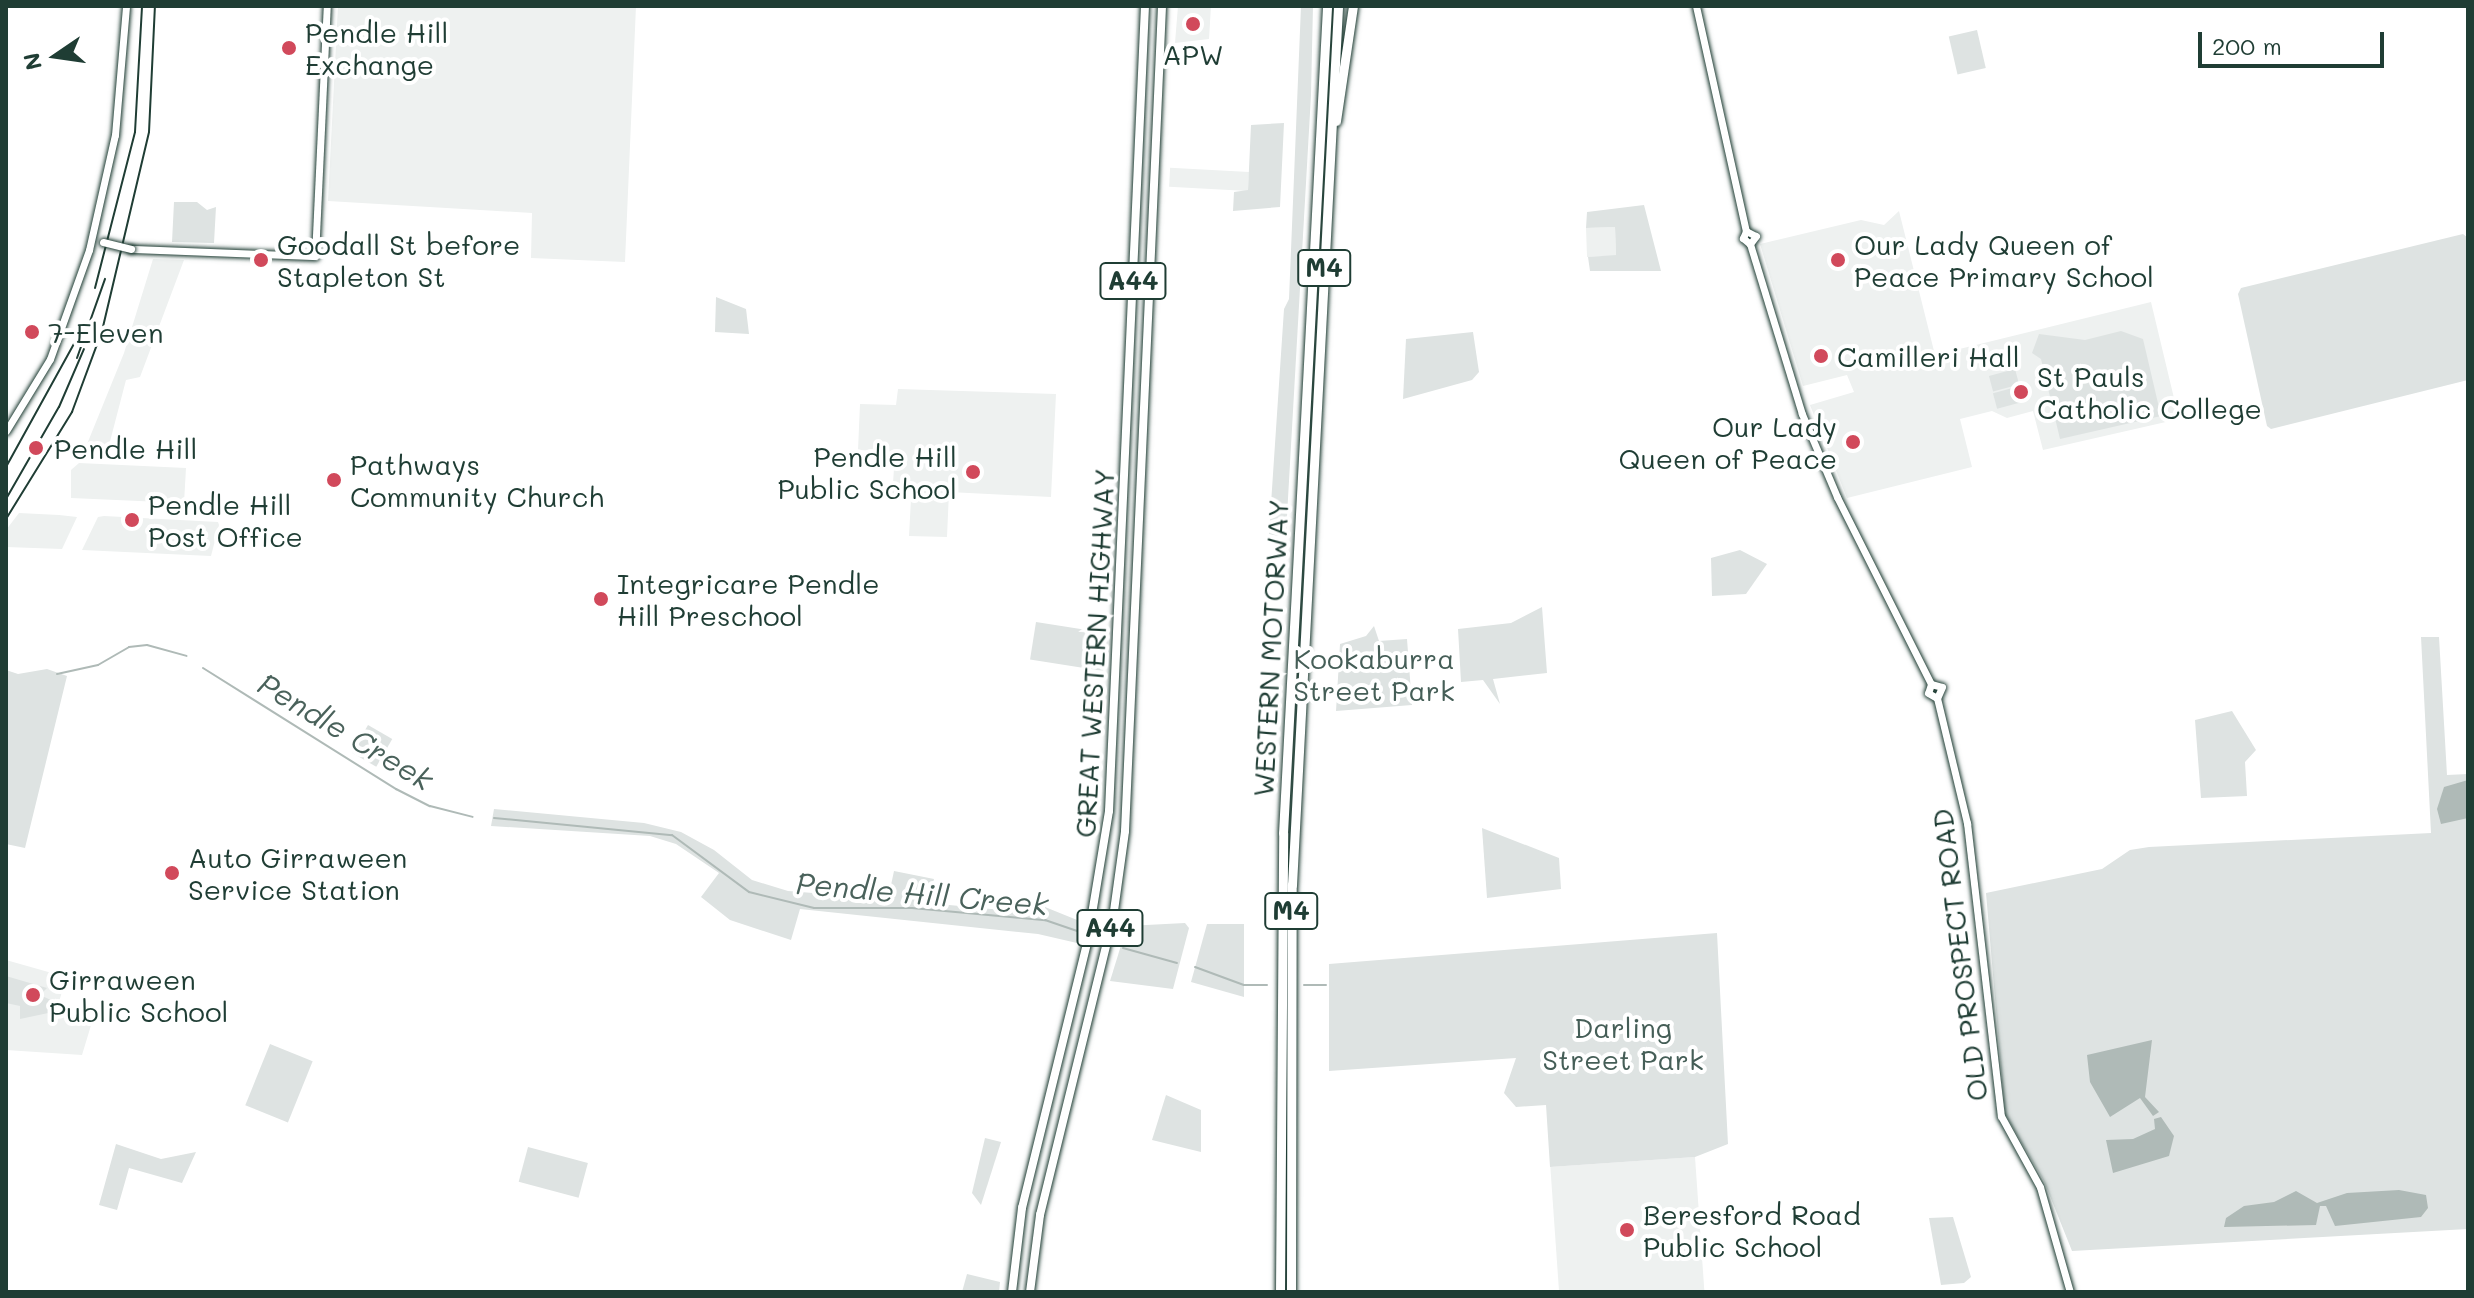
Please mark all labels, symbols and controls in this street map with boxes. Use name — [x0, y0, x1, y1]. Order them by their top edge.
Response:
place label: Pendle Hill Exchange — [305, 15, 449, 81]
marker: APW — [1184, 15, 1202, 33]
north arrow — [16, 16, 96, 96]
scale bar — [2202, 16, 2388, 66]
text: 200 m — [2212, 30, 2282, 61]
place label: APW — [1162, 37, 1224, 71]
marker: Pendle Hill Exchange — [280, 39, 298, 57]
text: N — [16, 50, 48, 73]
place label: Goodall St before Stapleton St — [277, 227, 520, 293]
place label: Our Lady Queen of Peace Primary School — [1854, 227, 2154, 293]
road number: M4 — [1296, 246, 1352, 290]
marker: Goodall St before Stapleton St — [252, 251, 270, 269]
marker: Our Lady Queen of Peace Primary School — [1829, 251, 1847, 269]
road number: A44 — [1099, 259, 1167, 303]
place label: 7-Eleven — [48, 315, 163, 349]
marker: 7-Eleven — [23, 323, 41, 341]
place label: Camilleri Hall — [1837, 339, 2020, 373]
marker: Camilleri Hall — [1812, 347, 1830, 365]
place label: St Pauls Catholic College — [2037, 359, 2262, 425]
marker: St Pauls Catholic College — [2012, 383, 2030, 401]
place label: Our Lady Queen of Peace — [1619, 409, 1837, 475]
place label: Pendle Hill — [54, 431, 198, 465]
marker: Our Lady Queen of Peace — [1844, 433, 1862, 451]
marker: Pendle Hill — [25, 437, 47, 459]
place label: Pendle Hill Public School — [777, 439, 957, 505]
place label: Pathways Community Church — [350, 447, 604, 513]
marker: Pendle Hill Public School — [964, 463, 982, 481]
street label: GREAT WESTERN HIGHWAY — [1068, 468, 1120, 838]
marker: Pathways Community Church — [325, 471, 343, 489]
place label: Pendle Hill Post Office — [148, 487, 303, 553]
street label: WESTERN MOTORWAY — [1245, 498, 1295, 798]
marker: Pendle Hill Post Office — [123, 511, 141, 529]
place label: Integricare Pendle Hill Preschool — [617, 566, 880, 632]
marker: Integricare Pendle Hill Preschool — [592, 590, 610, 608]
park label: Kookaburra Street Park — [1293, 641, 1455, 707]
water label: Pendle Creek — [252, 665, 440, 797]
street label: OLD PROSPECT ROAD — [1924, 807, 1994, 1103]
place label: Auto Girraween Service Station — [188, 840, 407, 906]
marker: Auto Girraween Service Station — [163, 864, 181, 882]
water label: Pendle Hill Creek — [794, 864, 1050, 922]
road number: M4 — [1263, 889, 1319, 933]
road number: A44 — [1076, 906, 1144, 950]
place label: Girraween Public School — [49, 962, 229, 1028]
marker: Girraween Public School — [24, 986, 42, 1004]
park label: Darling Street Park — [1542, 1010, 1704, 1076]
place label: Beresford Road Public School — [1643, 1197, 1861, 1263]
marker: Beresford Road Public School — [1618, 1221, 1636, 1239]

